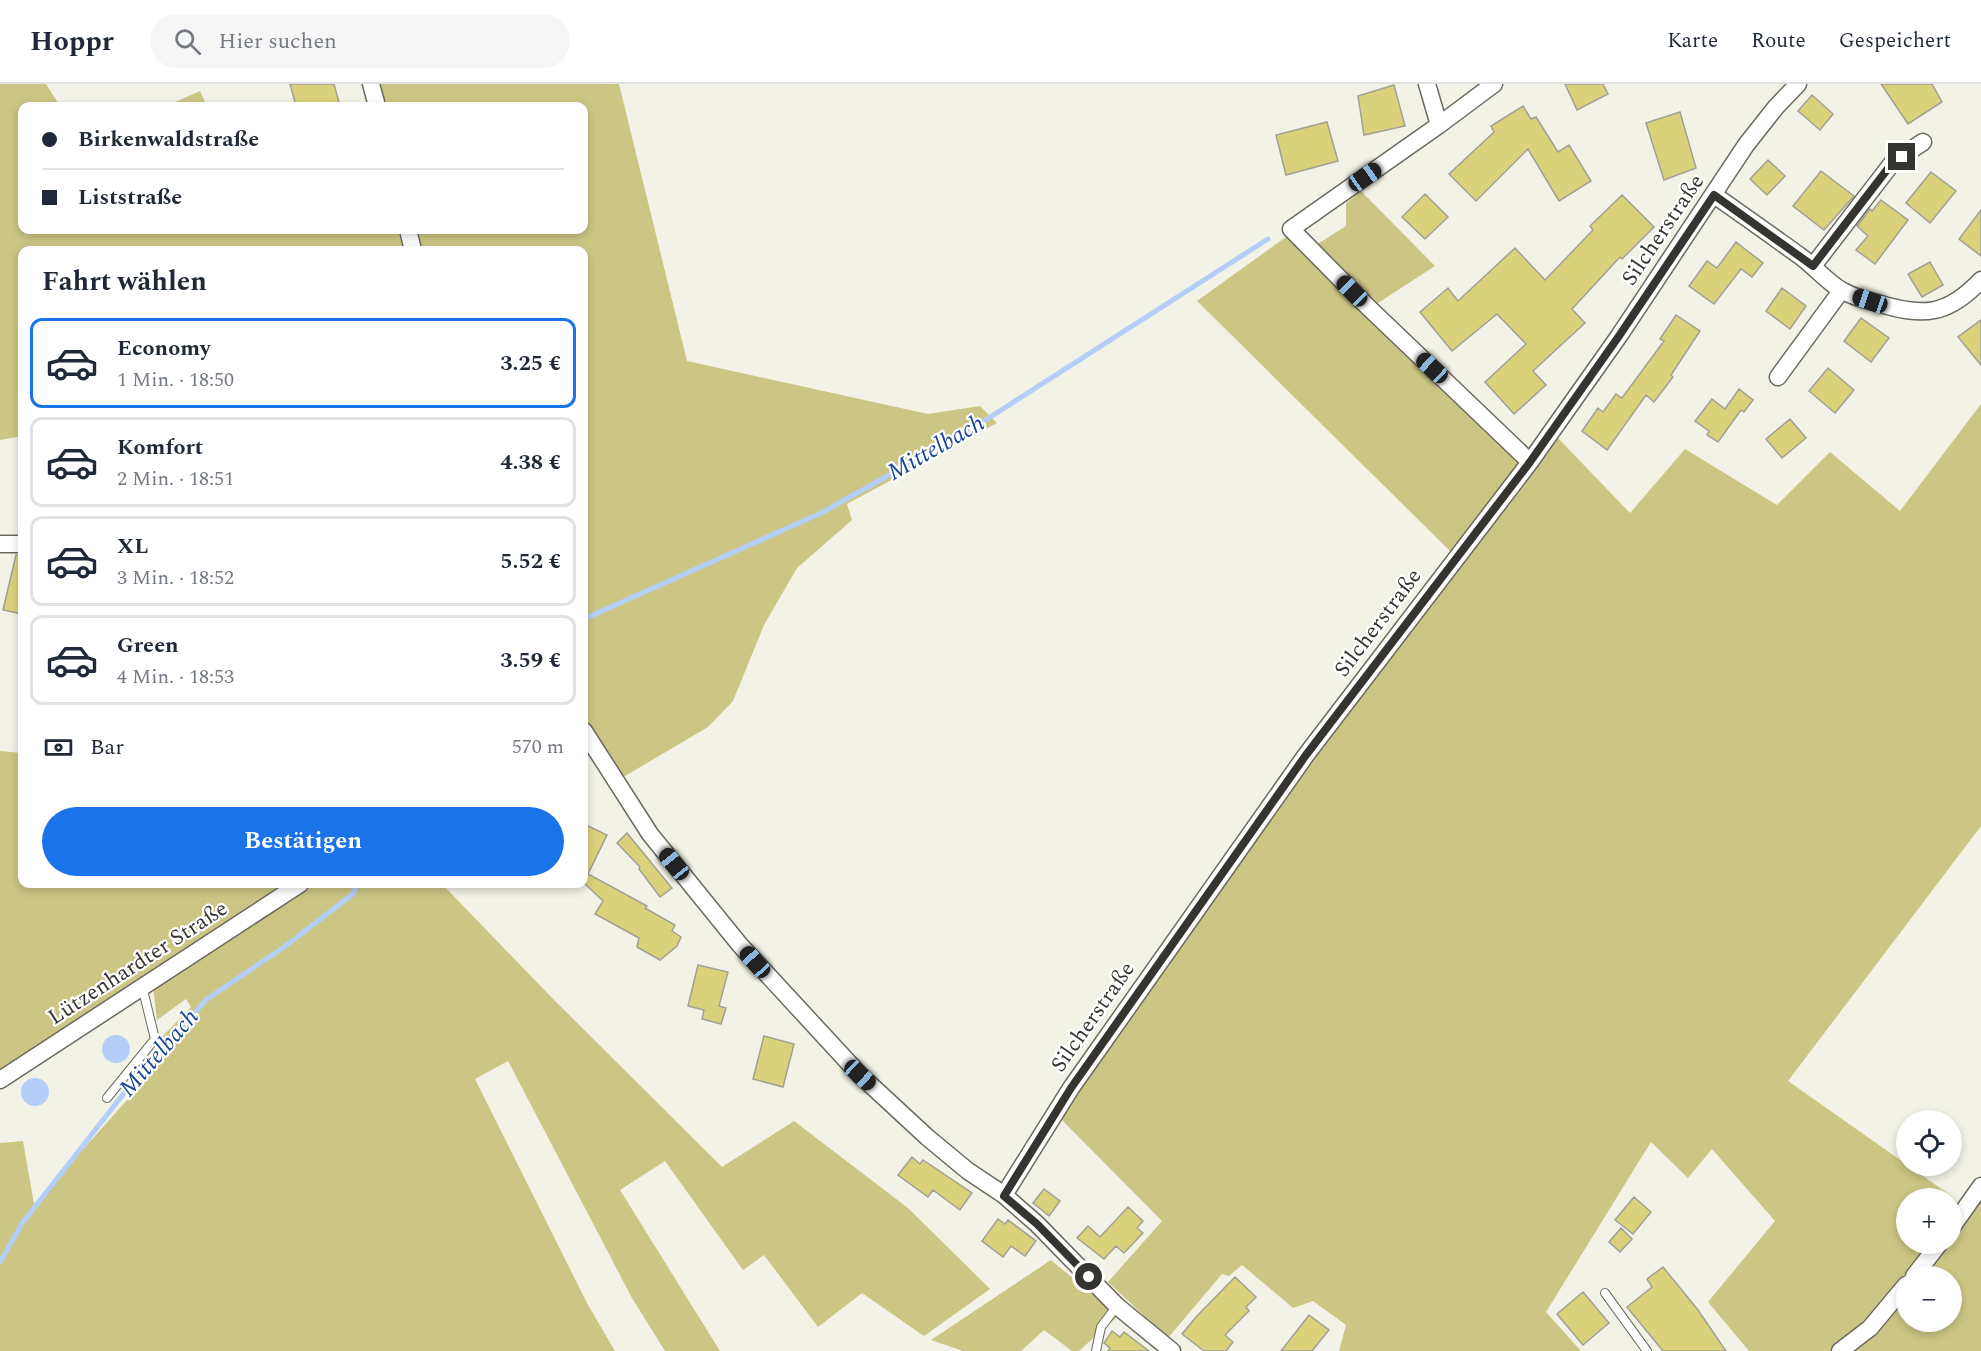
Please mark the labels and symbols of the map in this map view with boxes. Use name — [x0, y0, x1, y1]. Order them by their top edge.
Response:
route end — [1888, 143, 1915, 170]
car — [1345, 159, 1385, 195]
street label: Silcherstraße — [1613, 167, 1713, 293]
car — [1333, 272, 1371, 310]
car — [1850, 287, 1890, 315]
car — [1413, 349, 1451, 387]
water label: Mittelbach — [881, 406, 991, 490]
street label: Silcherstraße — [1326, 562, 1430, 684]
car — [656, 844, 692, 884]
street label: Lützenhardter Straße — [42, 892, 234, 1034]
car — [736, 943, 774, 981]
street label: Silcherstraße — [1043, 955, 1143, 1079]
water label: Mittelbach — [110, 1001, 208, 1105]
car — [841, 1056, 879, 1094]
route start — [1075, 1263, 1102, 1290]

